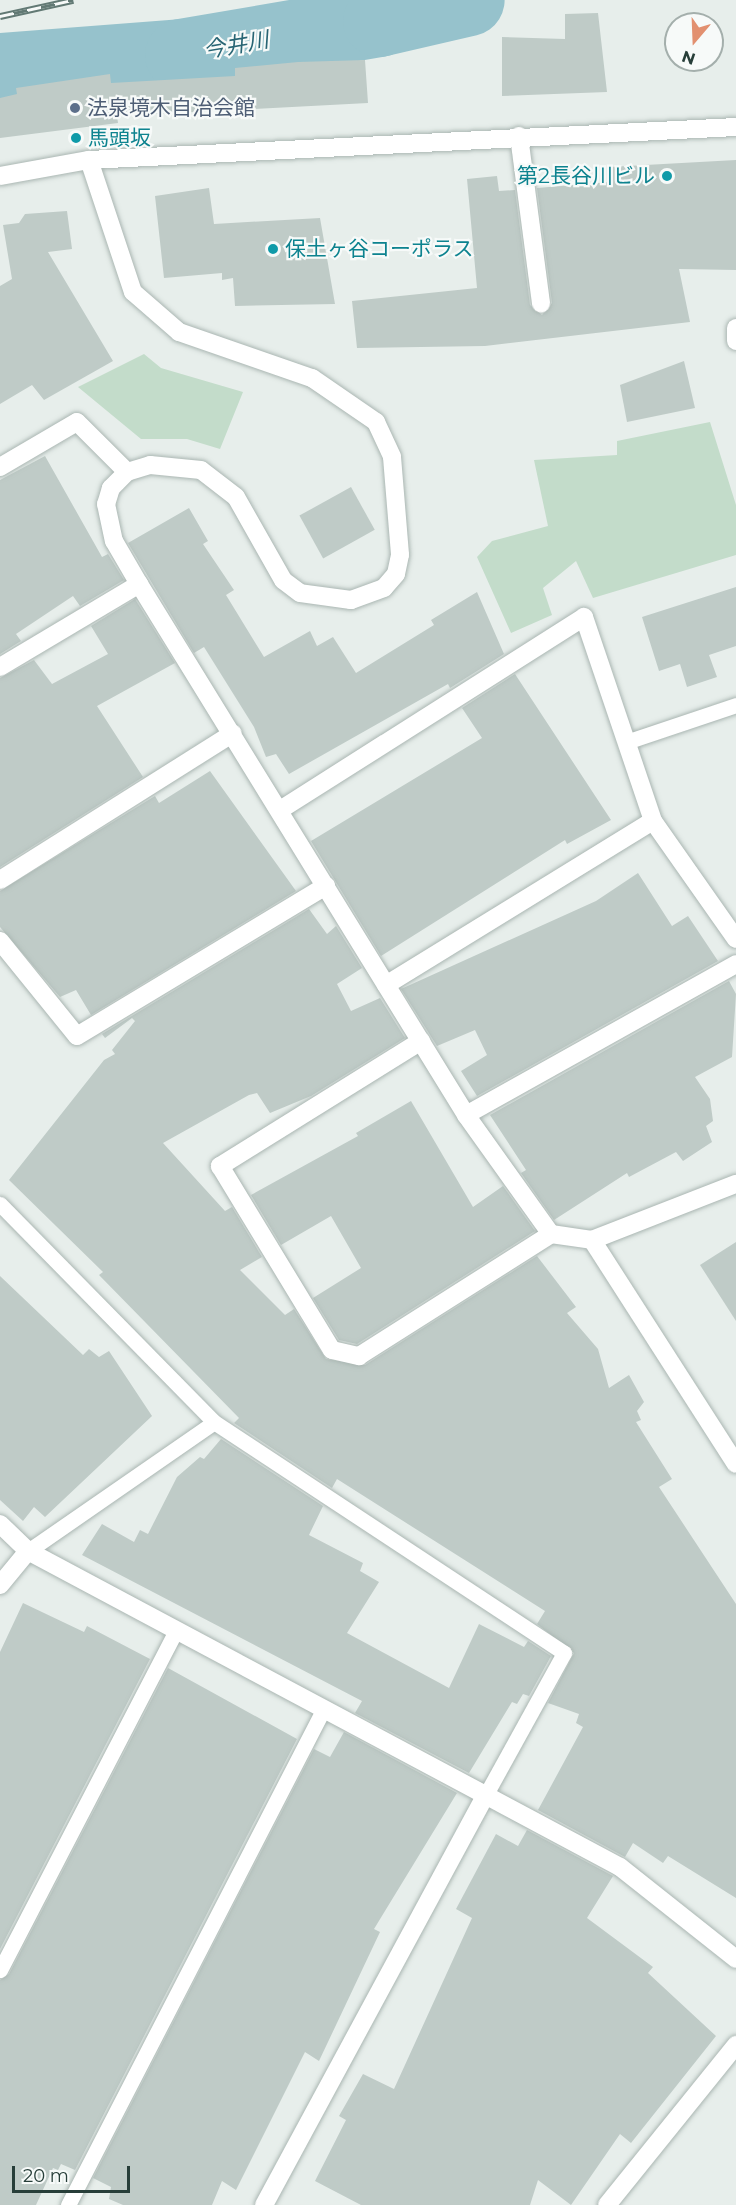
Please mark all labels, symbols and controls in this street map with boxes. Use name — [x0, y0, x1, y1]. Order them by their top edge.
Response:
north arrow — [664, 12, 724, 72]
water label: 今井川 — [201, 26, 271, 64]
text: N — [679, 47, 698, 69]
place label: 法泉境木自治会館 — [87, 95, 255, 121]
marker: 法泉境木自治会館 — [68, 101, 82, 115]
place label: 馬頭坂 — [88, 125, 151, 151]
marker: 馬頭坂 — [69, 131, 83, 145]
place label: 第2長谷川ビル — [517, 163, 655, 189]
marker: 第2長谷川ビル — [660, 169, 674, 183]
place label: 保土ヶ谷コーポラス — [285, 236, 474, 262]
marker: 保土ヶ谷コーポラス — [266, 242, 280, 256]
scale bar — [15, 2154, 134, 2192]
text: 20 m — [23, 2165, 69, 2187]

